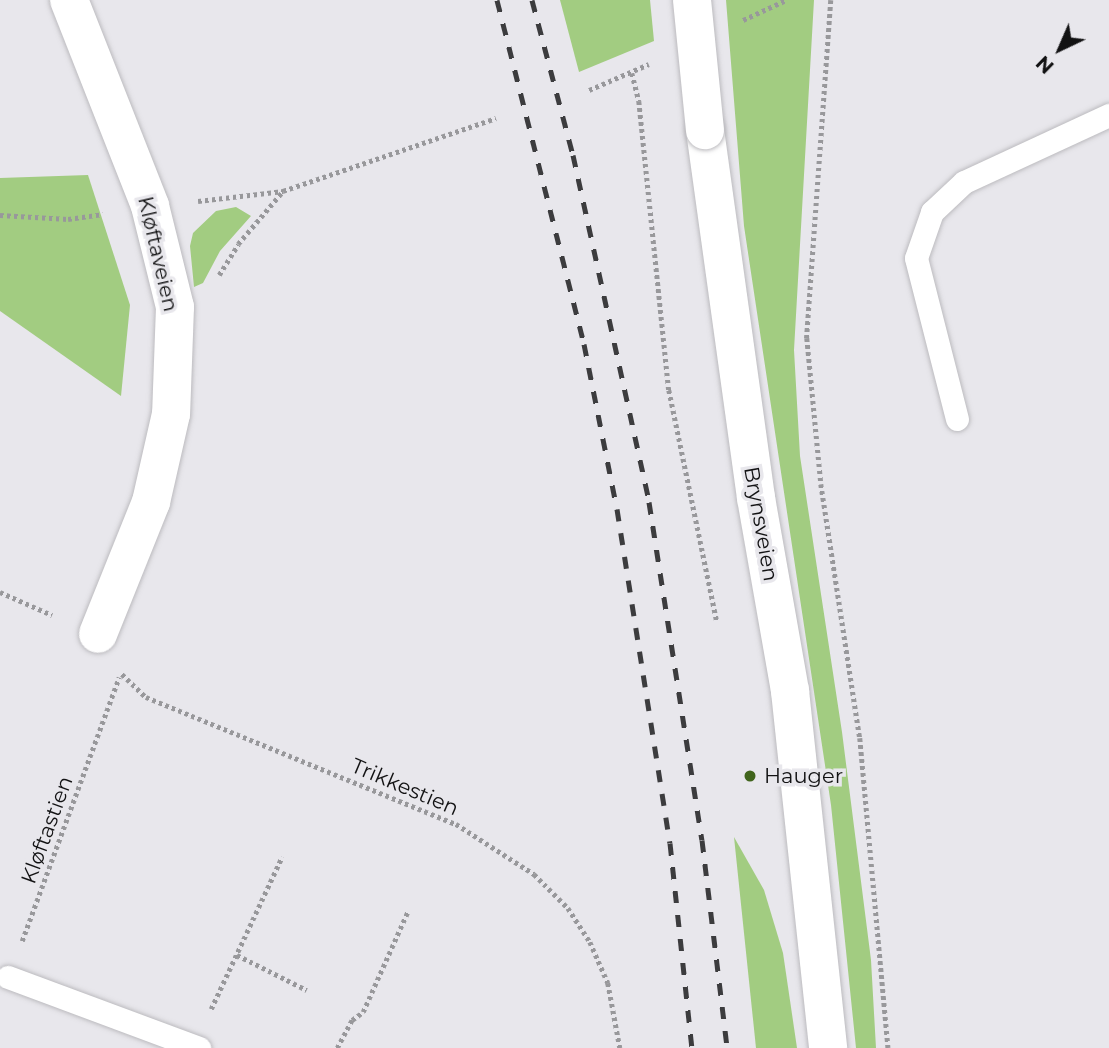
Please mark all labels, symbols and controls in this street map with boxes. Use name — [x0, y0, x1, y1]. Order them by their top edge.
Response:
north arrow — [1025, 14, 1095, 84]
text: N — [1032, 51, 1059, 78]
street label: Kløftaveien — [133, 194, 183, 314]
street label: Brynsveien — [739, 465, 783, 583]
street label: Trikkestien — [347, 753, 463, 821]
place label: Hauger — [764, 763, 843, 789]
marker: Hauger — [742, 768, 758, 784]
street label: Kløftastien — [16, 773, 78, 887]

